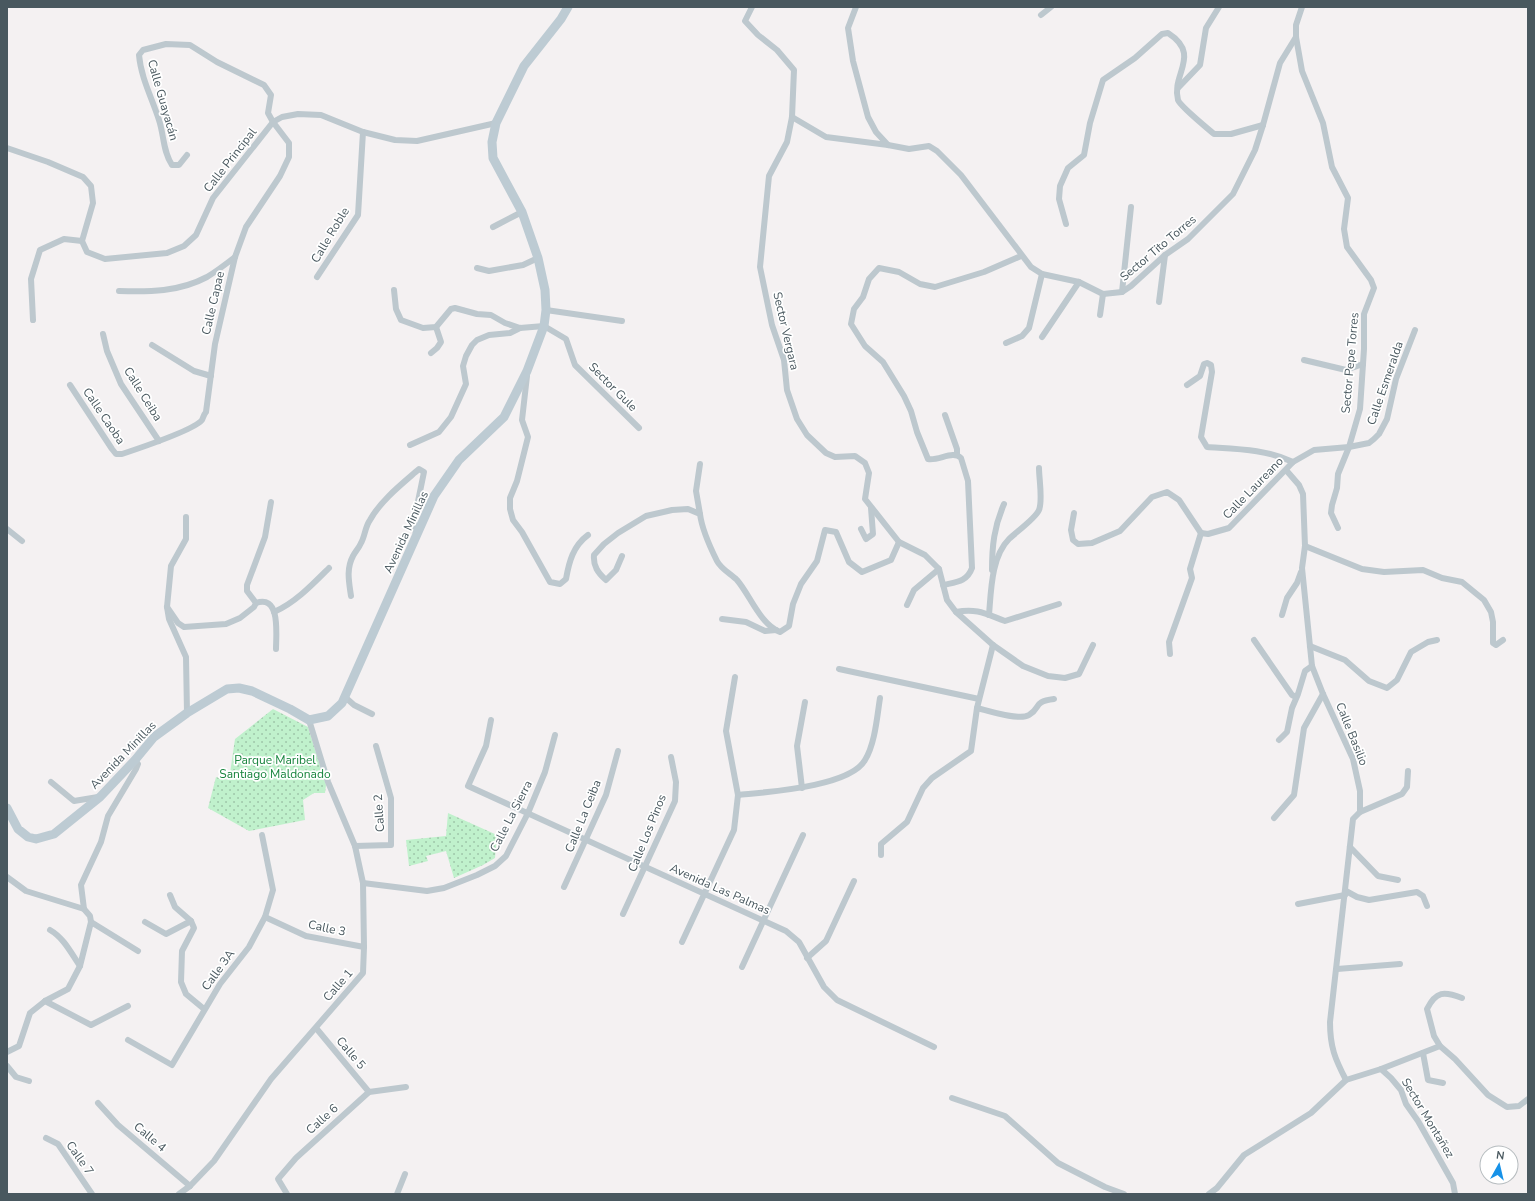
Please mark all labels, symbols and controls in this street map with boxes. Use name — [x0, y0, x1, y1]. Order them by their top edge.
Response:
street label: Calle Guayacán — [144, 58, 182, 142]
street label: Calle Principal — [200, 124, 260, 195]
street label: Calle Roble — [307, 204, 353, 266]
street label: Sector Tito Torres — [1116, 211, 1200, 285]
street label: Calle Capae — [198, 270, 228, 336]
street label: Sector Vergara — [769, 290, 803, 372]
street label: Sector Pepe Torres — [1338, 312, 1362, 414]
street label: Calle Esmeralda — [1363, 339, 1407, 427]
street label: Sector Gule — [585, 359, 641, 415]
street label: Calle Ceiba — [120, 364, 166, 424]
street label: Calle Caoba — [79, 385, 129, 447]
street label: Calle Laureano — [1219, 453, 1287, 523]
street label: Avenida Minillas — [380, 488, 432, 576]
street label: Calle Basilio — [1332, 700, 1372, 768]
street label: Avenida Minillas — [86, 717, 160, 793]
park label: Parque Maribel Santiago Maldonado — [219, 752, 331, 782]
street label: Calle La Ceiba — [561, 777, 605, 855]
street label: Calle La Sierra — [486, 778, 536, 854]
street label: Calle Los Pinos — [624, 792, 670, 874]
street label: Calle 2 — [370, 794, 388, 832]
street label: Avenida Las Palmas — [667, 860, 773, 918]
street label: Calle 3 — [307, 916, 347, 940]
street label: Calle 3A — [198, 946, 238, 994]
street label: Calle 1 — [320, 965, 356, 1005]
street label: Calle 5 — [333, 1033, 369, 1073]
street label: Sector Montañez — [1398, 1075, 1458, 1161]
street label: Calle 6 — [303, 1100, 341, 1138]
street label: Calle 4 — [130, 1119, 170, 1155]
street label: Calle 7 — [63, 1138, 97, 1178]
north arrow — [1479, 1145, 1519, 1185]
text: N — [1495, 1148, 1505, 1164]

